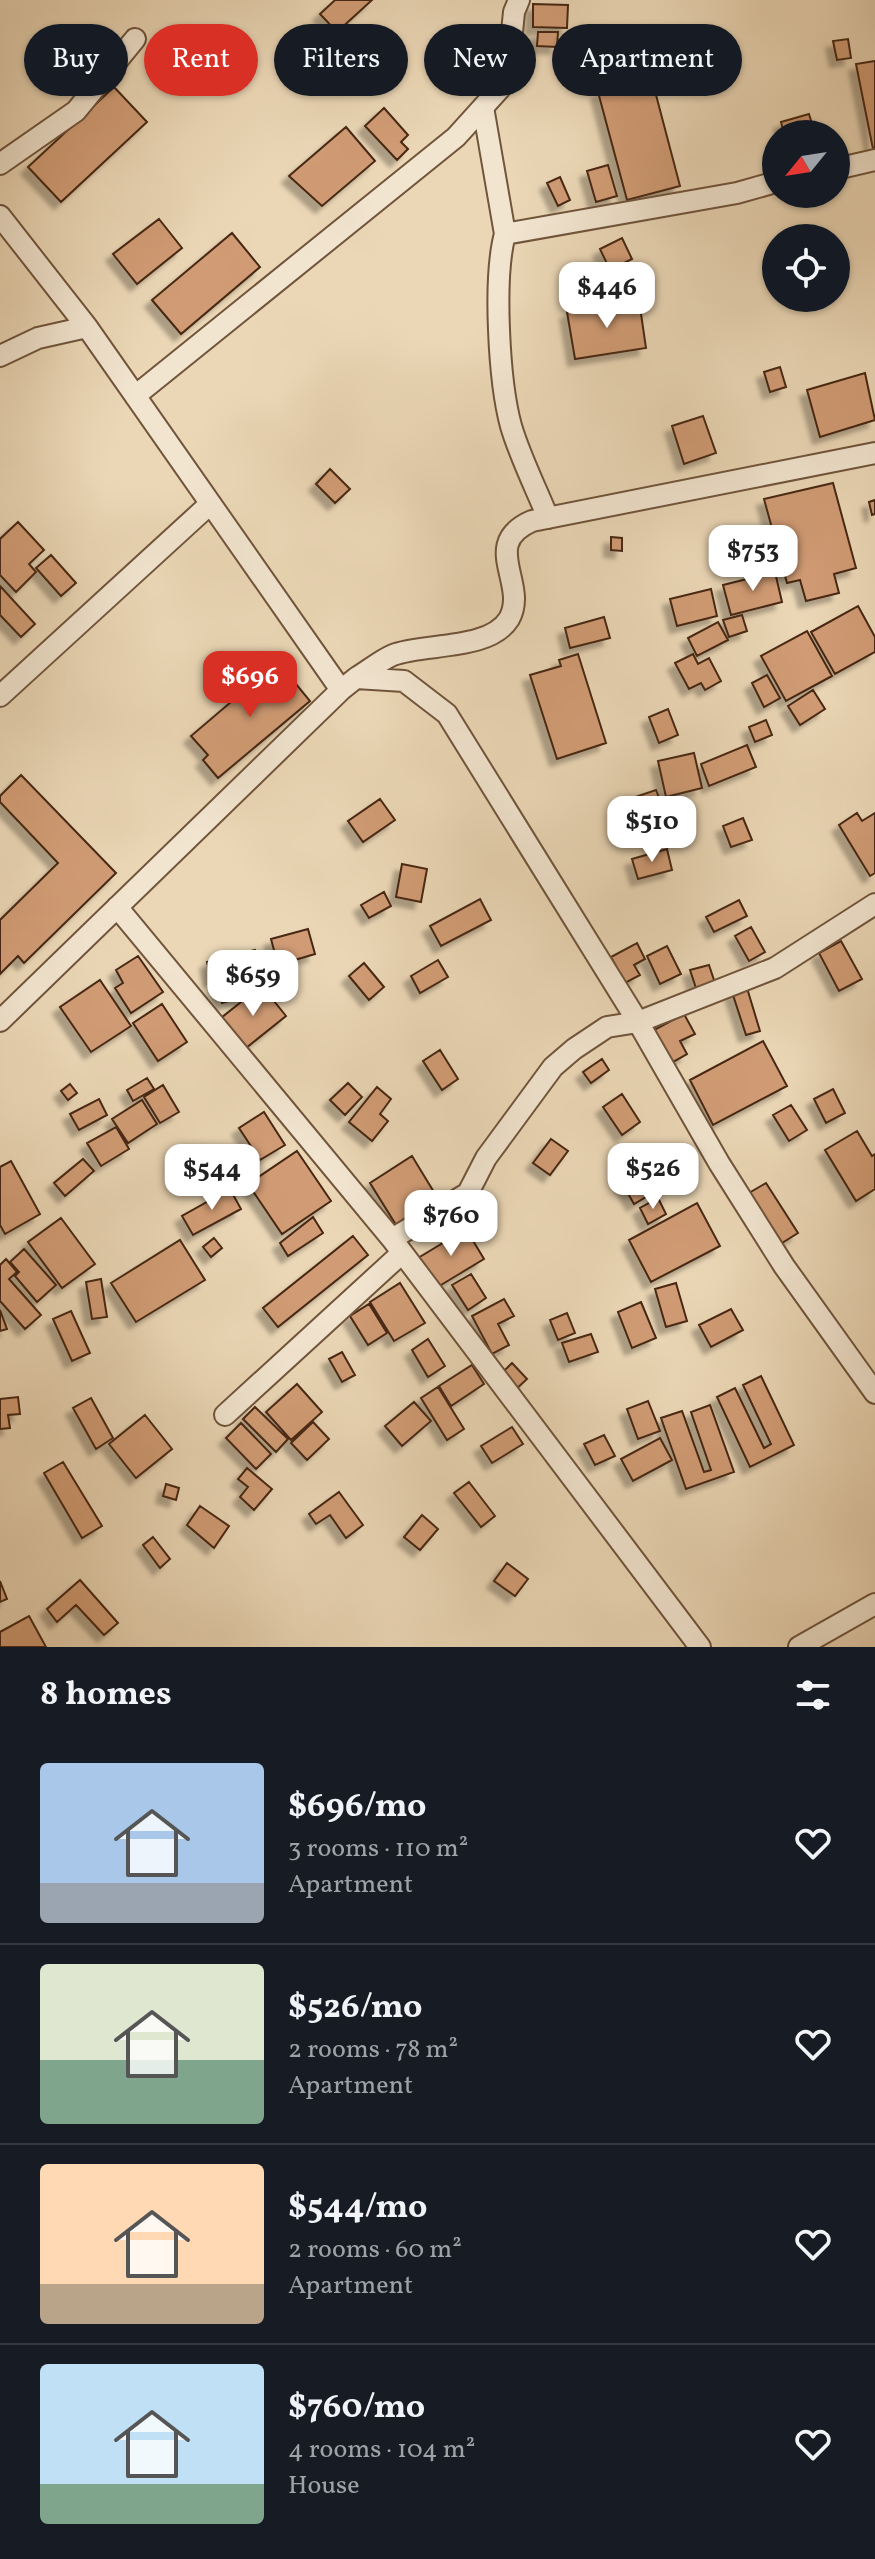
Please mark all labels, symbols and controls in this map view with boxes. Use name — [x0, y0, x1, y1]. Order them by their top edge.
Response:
chip: Buy — [24, 24, 128, 96]
chip: Rent — [144, 24, 258, 96]
chip: Filters — [274, 24, 408, 96]
chip: New — [424, 24, 536, 96]
chip: Apartment — [552, 24, 742, 96]
north arrow — [762, 120, 850, 208]
map controls — [762, 120, 850, 312]
button: locate — [762, 224, 850, 312]
pin: $446 — [560, 262, 654, 330]
text: $446 — [577, 270, 637, 306]
pin: $753 — [706, 525, 800, 593]
text: $753 — [727, 533, 779, 569]
pin: $696 — [203, 651, 297, 719]
text: $696 — [221, 659, 279, 695]
pin: $510 — [605, 796, 699, 864]
text: $510 — [625, 804, 679, 840]
pin: $659 — [206, 950, 300, 1018]
text: $659 — [225, 958, 281, 994]
pin: $526 — [606, 1143, 700, 1211]
pin: $544 — [165, 1144, 259, 1212]
text: $526 — [626, 1151, 680, 1187]
text: $544 — [183, 1152, 241, 1188]
pin: $760 — [404, 1190, 498, 1258]
text: $760 — [423, 1198, 479, 1234]
text: 8 homes — [40, 1672, 172, 1719]
icon: filters — [791, 1673, 835, 1717]
text: $696/mo — [288, 1784, 427, 1831]
icon: home — [104, 1795, 200, 1891]
icon: heart — [791, 1821, 835, 1865]
text: 3 rooms · 110 m² — [288, 1831, 468, 1867]
text: Apartment — [288, 1867, 413, 1903]
text: $526/mo — [288, 1985, 422, 2032]
icon: home — [104, 1996, 200, 2092]
icon: heart — [791, 2022, 835, 2066]
text: 2 rooms · 78 m² — [288, 2032, 458, 2068]
text: Apartment — [288, 2068, 413, 2104]
text: $544/mo — [288, 2185, 427, 2232]
icon: home — [104, 2196, 200, 2292]
icon: heart — [791, 2222, 835, 2266]
text: 2 rooms · 60 m² — [288, 2232, 462, 2268]
text: Apartment — [288, 2268, 413, 2304]
text: $760/mo — [288, 2385, 425, 2432]
icon: home — [104, 2396, 200, 2492]
icon: heart — [791, 2422, 835, 2466]
text: 4 rooms · 104 m² — [288, 2432, 475, 2468]
text: House — [288, 2468, 360, 2504]

